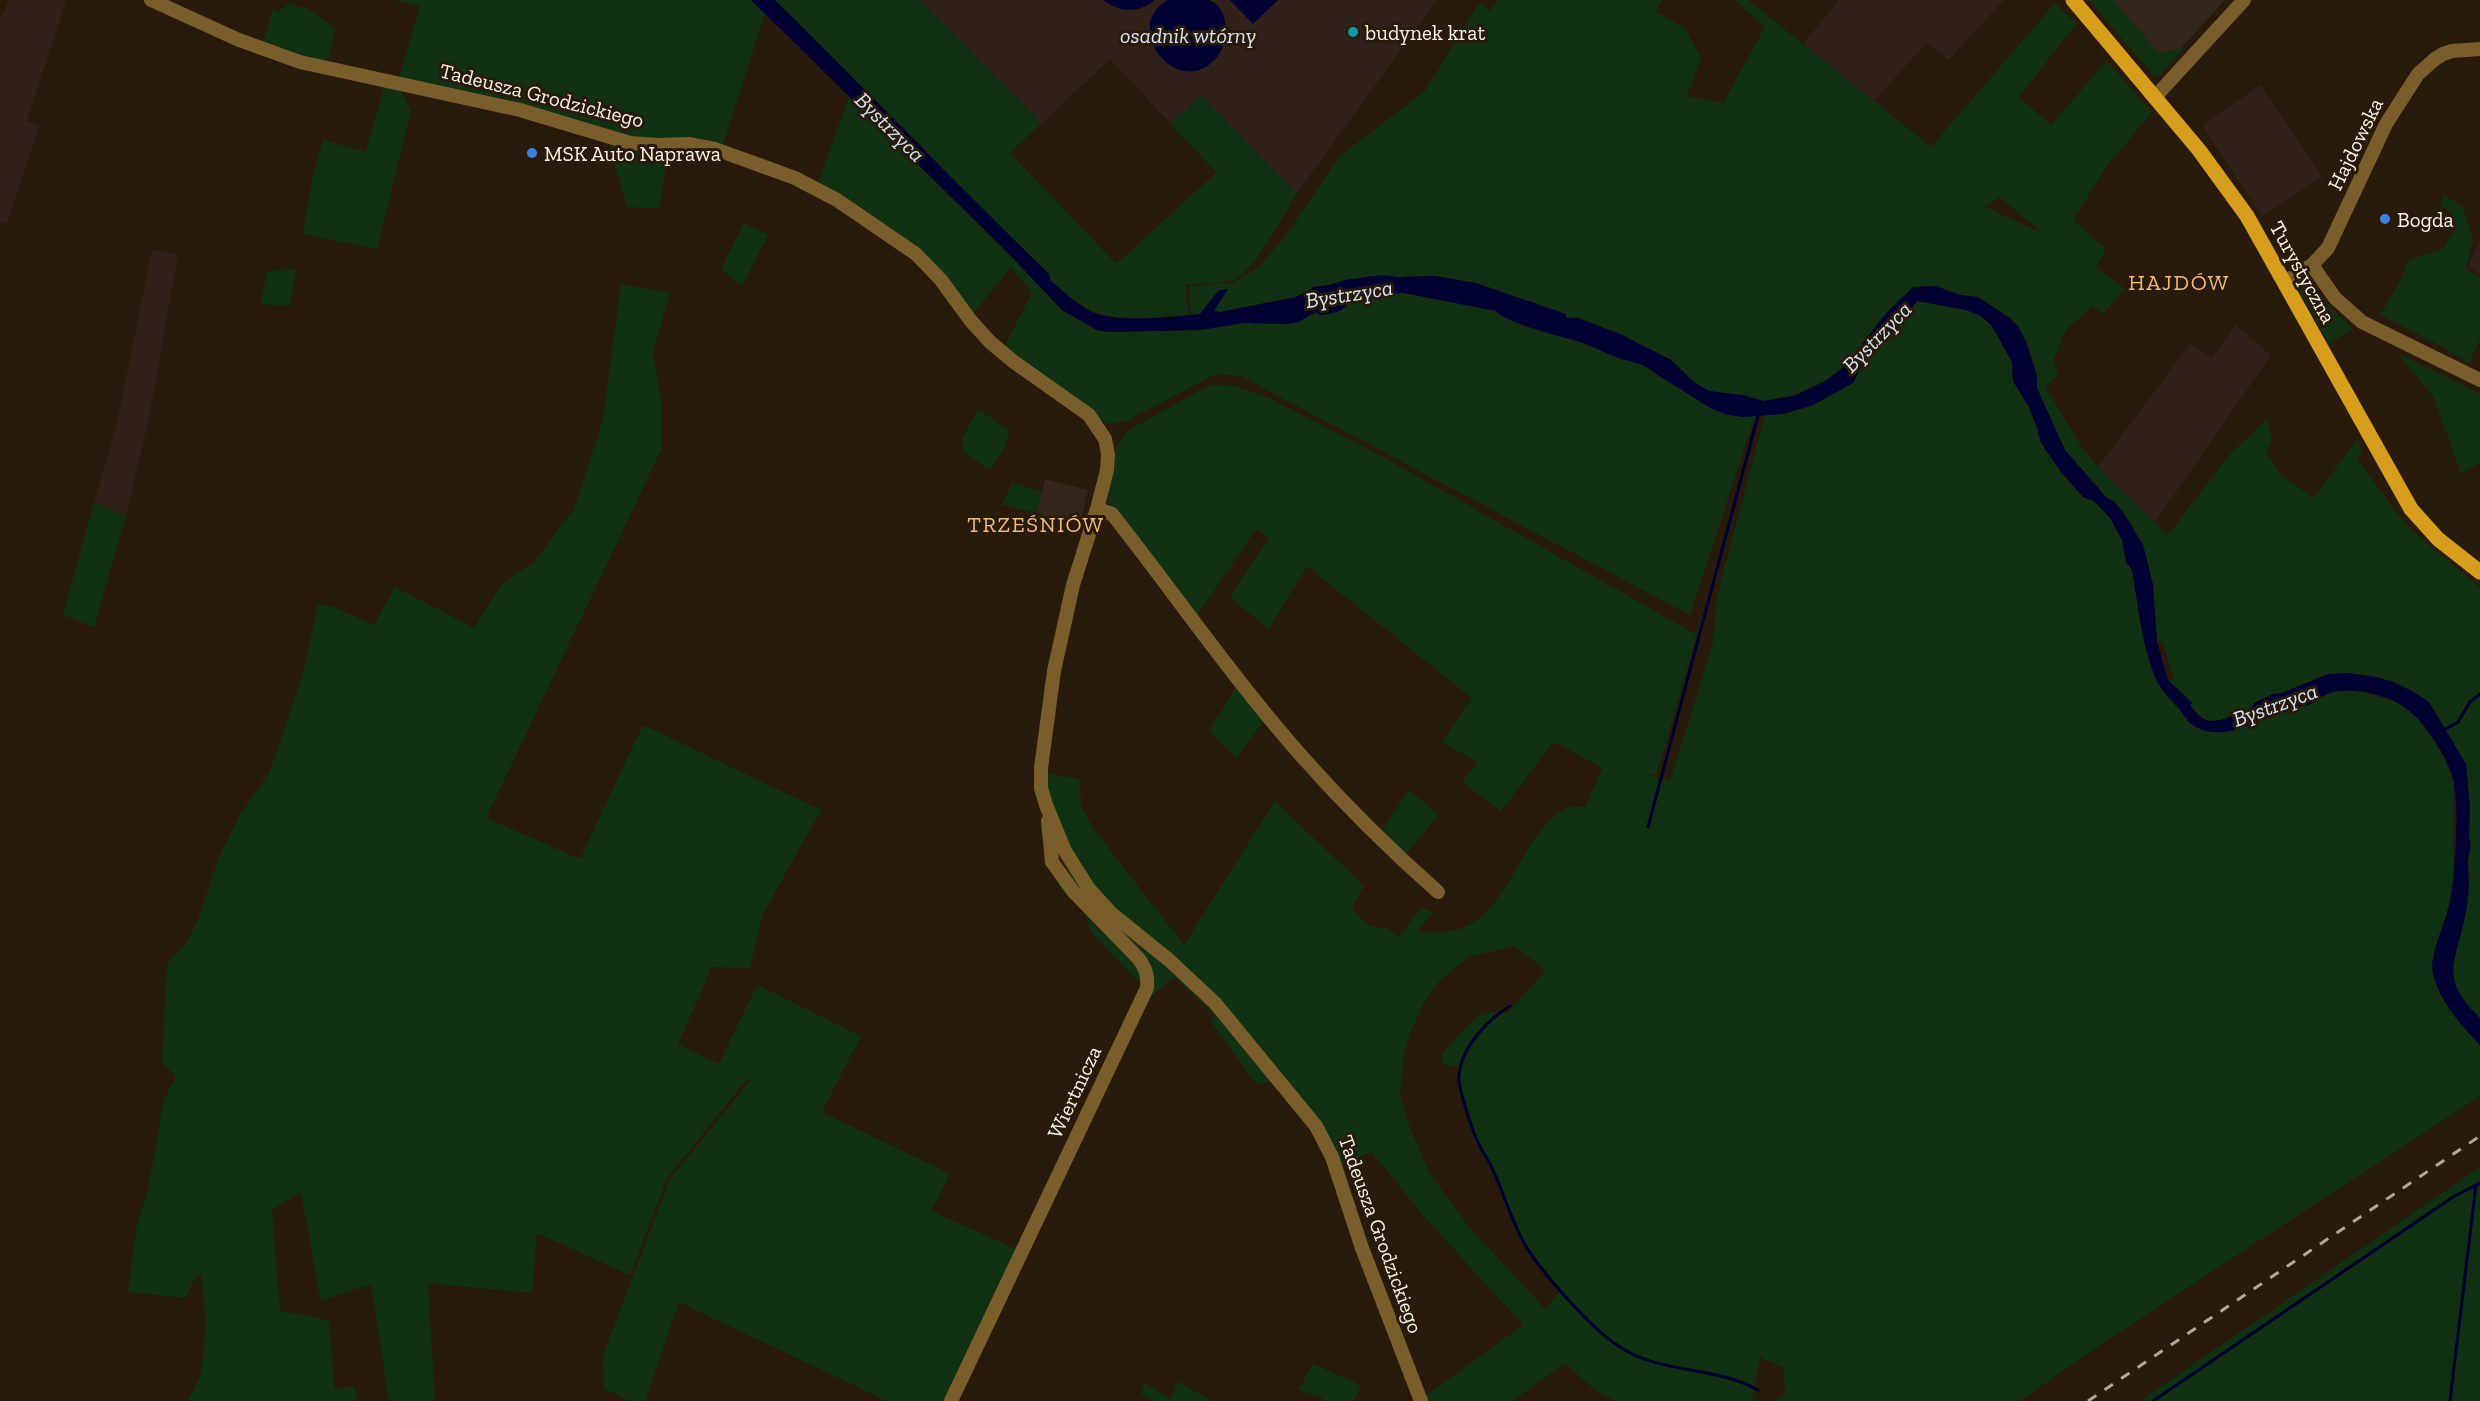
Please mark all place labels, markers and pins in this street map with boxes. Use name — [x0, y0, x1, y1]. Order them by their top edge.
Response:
place label: budynek krat — [1364, 20, 1486, 45]
marker: budynek krat — [1346, 25, 1360, 39]
place label: MSK Auto Naprawa — [544, 141, 721, 166]
marker: MSK Auto Naprawa — [525, 146, 539, 160]
place label: Bogda — [2397, 207, 2454, 232]
marker: Bogda — [2378, 212, 2392, 226]

